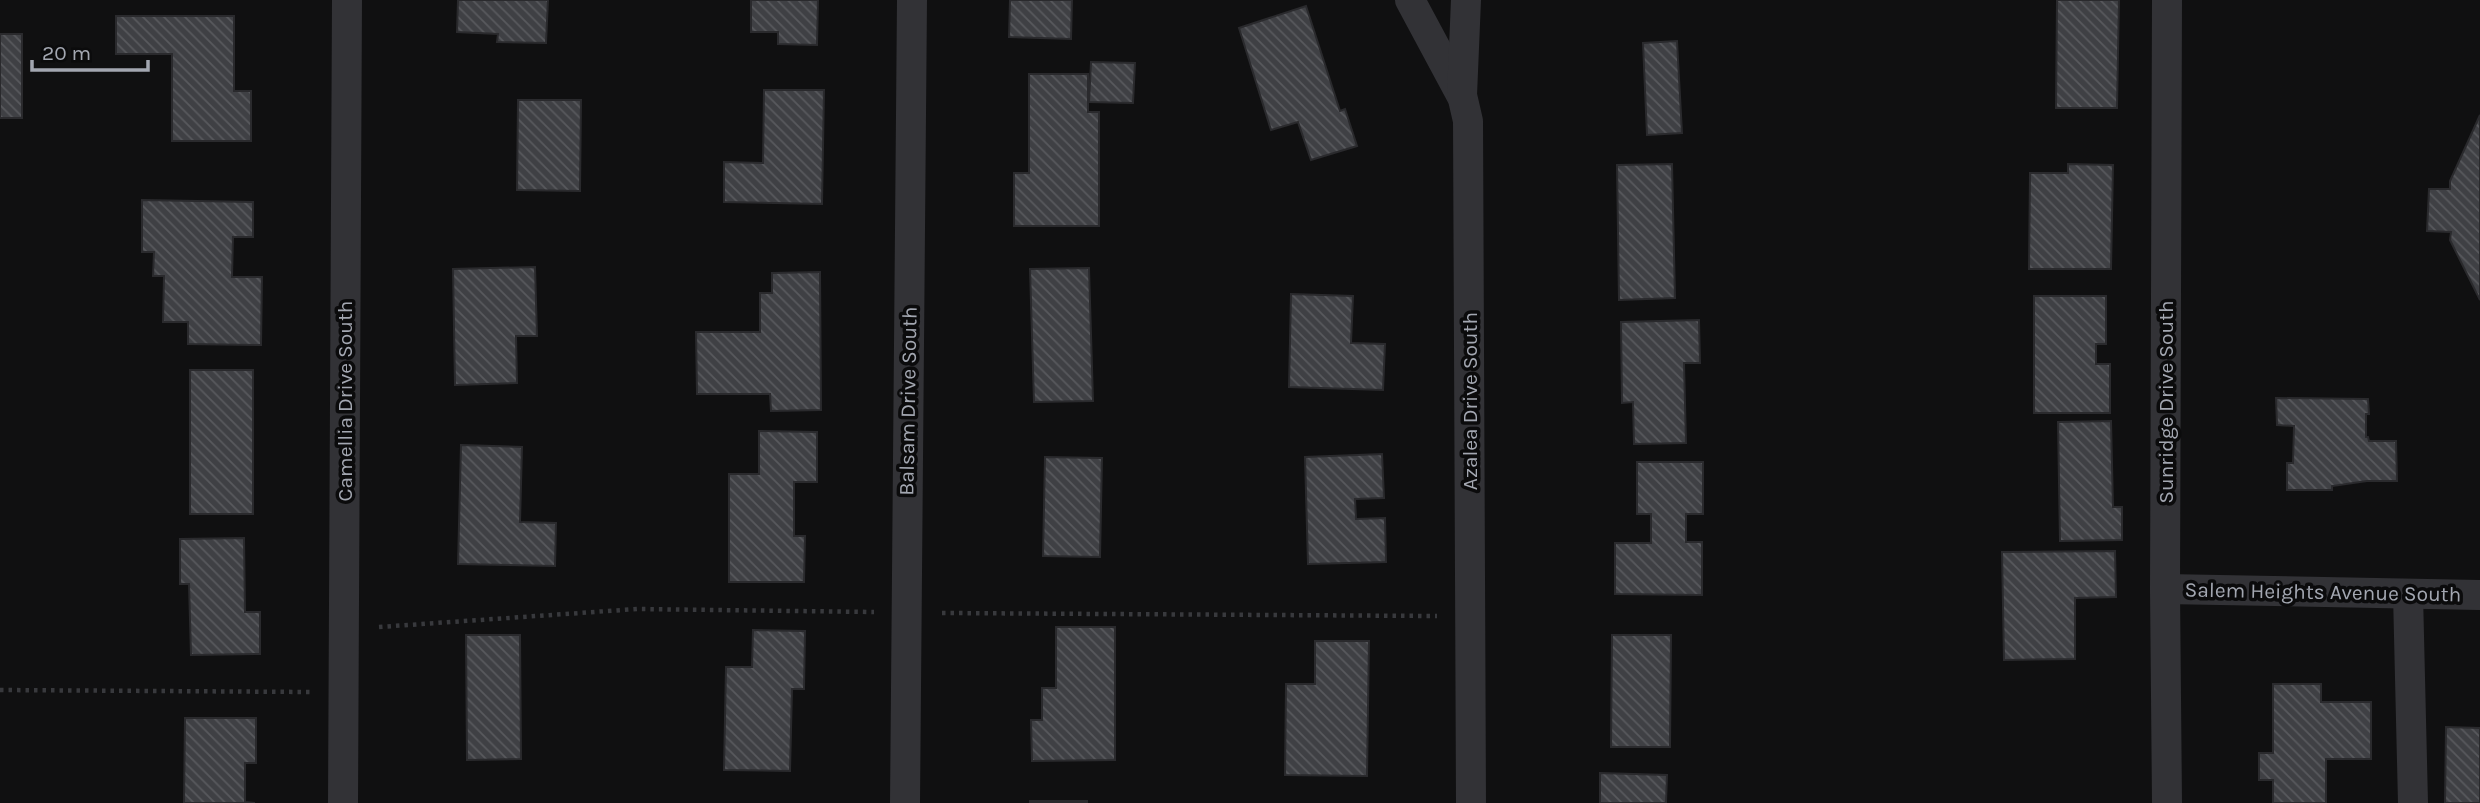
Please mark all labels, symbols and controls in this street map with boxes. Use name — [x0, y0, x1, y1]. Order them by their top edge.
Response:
scale bar — [32, 28, 147, 72]
text: 20 m — [42, 41, 91, 65]
street label: Sunridge Drive South — [2154, 300, 2178, 504]
street label: Camellia Drive South — [333, 301, 357, 501]
street label: Balsam Drive South — [894, 306, 922, 496]
street label: Azalea Drive South — [1458, 312, 1482, 490]
street label: Salem Heights Avenue South — [2184, 578, 2462, 606]

